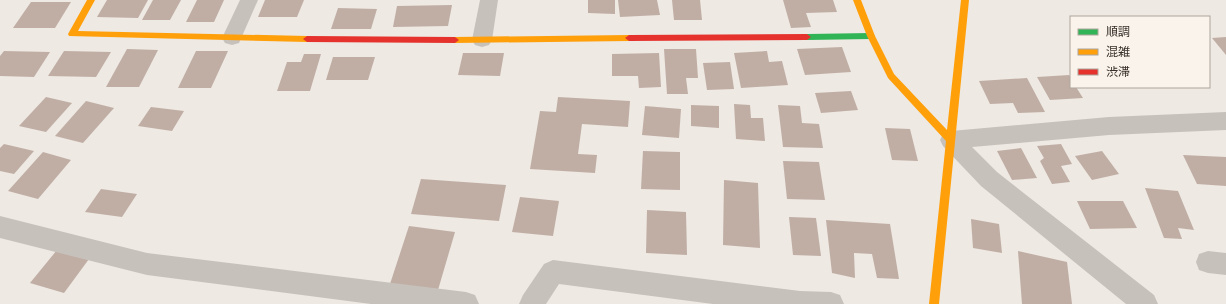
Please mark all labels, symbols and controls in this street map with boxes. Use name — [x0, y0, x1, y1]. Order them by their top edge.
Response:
legend — [1070, 16, 1210, 88]
text: 順調 — [1106, 24, 1130, 38]
text: 混雑 — [1106, 44, 1130, 58]
text: 渋滞 — [1106, 64, 1130, 78]

